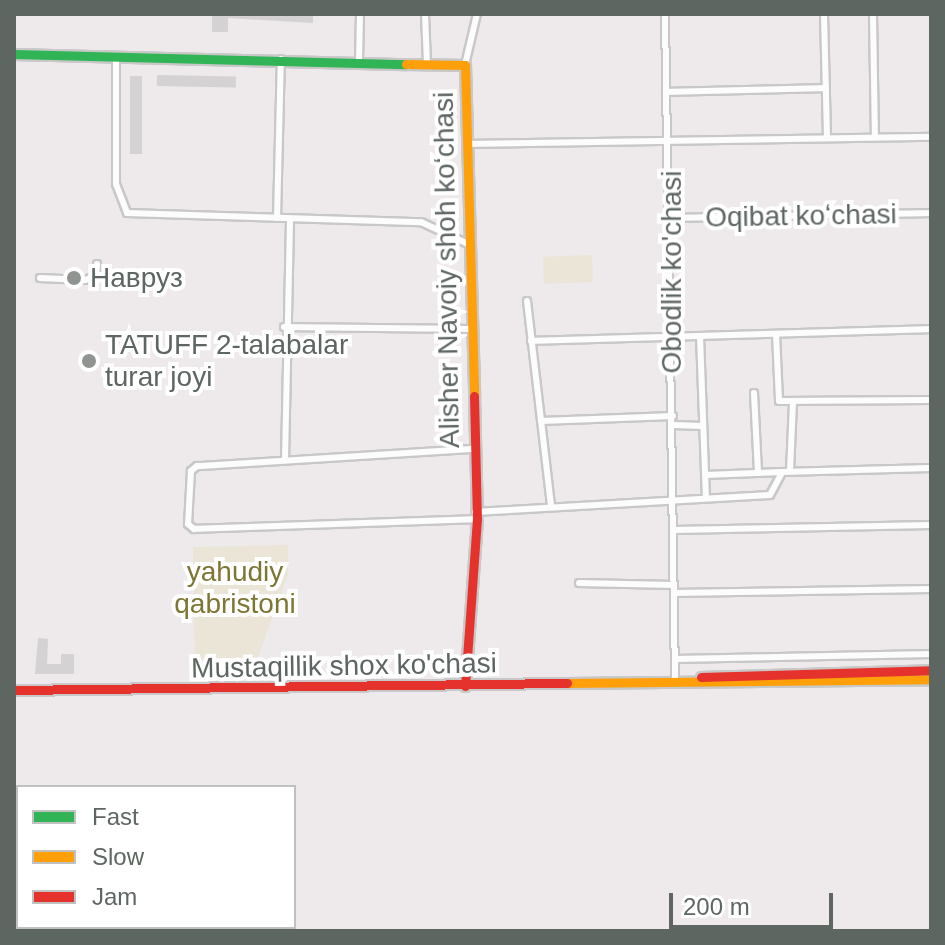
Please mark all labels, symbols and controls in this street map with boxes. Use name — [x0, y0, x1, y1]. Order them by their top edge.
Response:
street label: Alisher Navoiy shoh koʻchasi — [427, 92, 467, 448]
street label: Obodlik ko'chasi — [655, 170, 689, 374]
street label: Oqibat koʻchasi — [705, 198, 897, 234]
place label: Навруз — [90, 261, 183, 295]
marker: Навруз — [65, 269, 83, 287]
place label: TATUFF 2-talabalar turar joyi — [105, 328, 348, 394]
marker: TATUFF 2-talabalar turar joyi — [80, 352, 98, 370]
park label: yahudiy qabristoni — [174, 555, 296, 621]
street label: Mustaqillik shox ko'chasi — [191, 647, 497, 685]
legend — [16, 785, 296, 929]
text: Fast — [92, 803, 139, 830]
text: Slow — [92, 843, 144, 870]
scale bar — [673, 877, 837, 927]
text: Jam — [92, 883, 137, 910]
text: 200 m — [683, 893, 750, 920]

